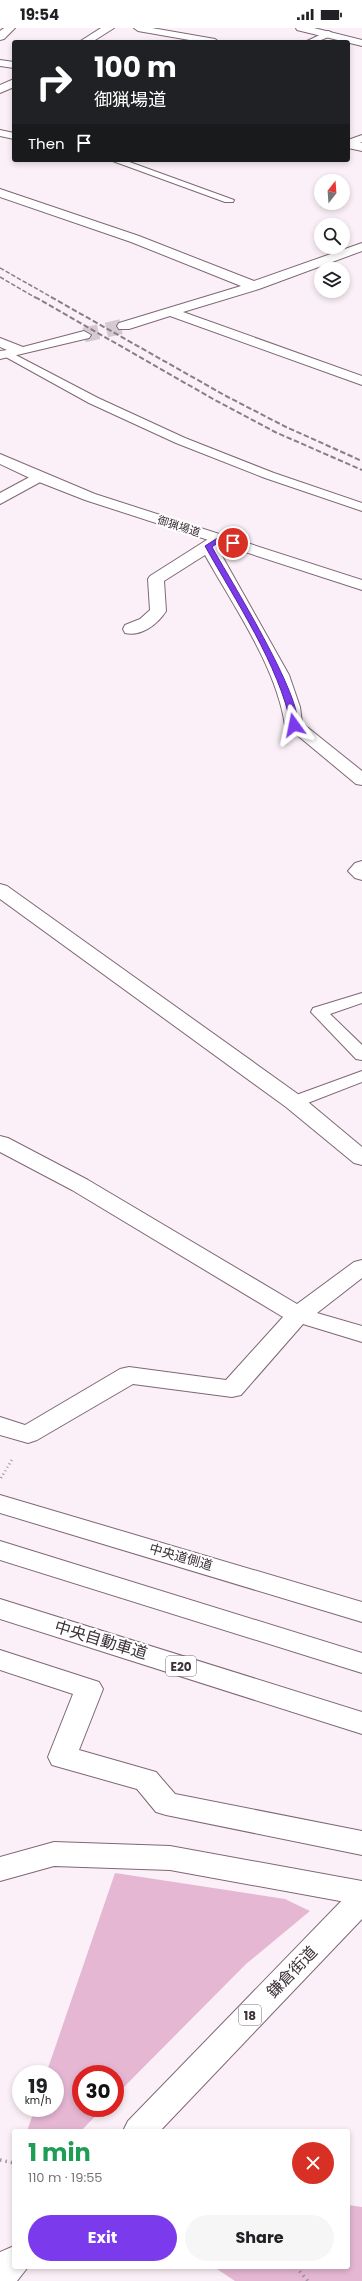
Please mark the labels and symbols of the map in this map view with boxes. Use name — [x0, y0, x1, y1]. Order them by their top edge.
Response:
north arrow — [314, 174, 350, 210]
street label: 御猟場道 — [155, 511, 202, 540]
pin — [216, 526, 250, 560]
position arrow — [273, 704, 315, 746]
street label: 中央道側道 — [147, 1539, 215, 1575]
street label: 中央自動車道 — [52, 1615, 150, 1665]
road number: E20 — [166, 1656, 196, 1676]
street label: 鎌倉街道 — [261, 1941, 323, 2003]
road number: 18 — [239, 2005, 261, 2025]
speed limit sign: 30 — [72, 2065, 124, 2117]

